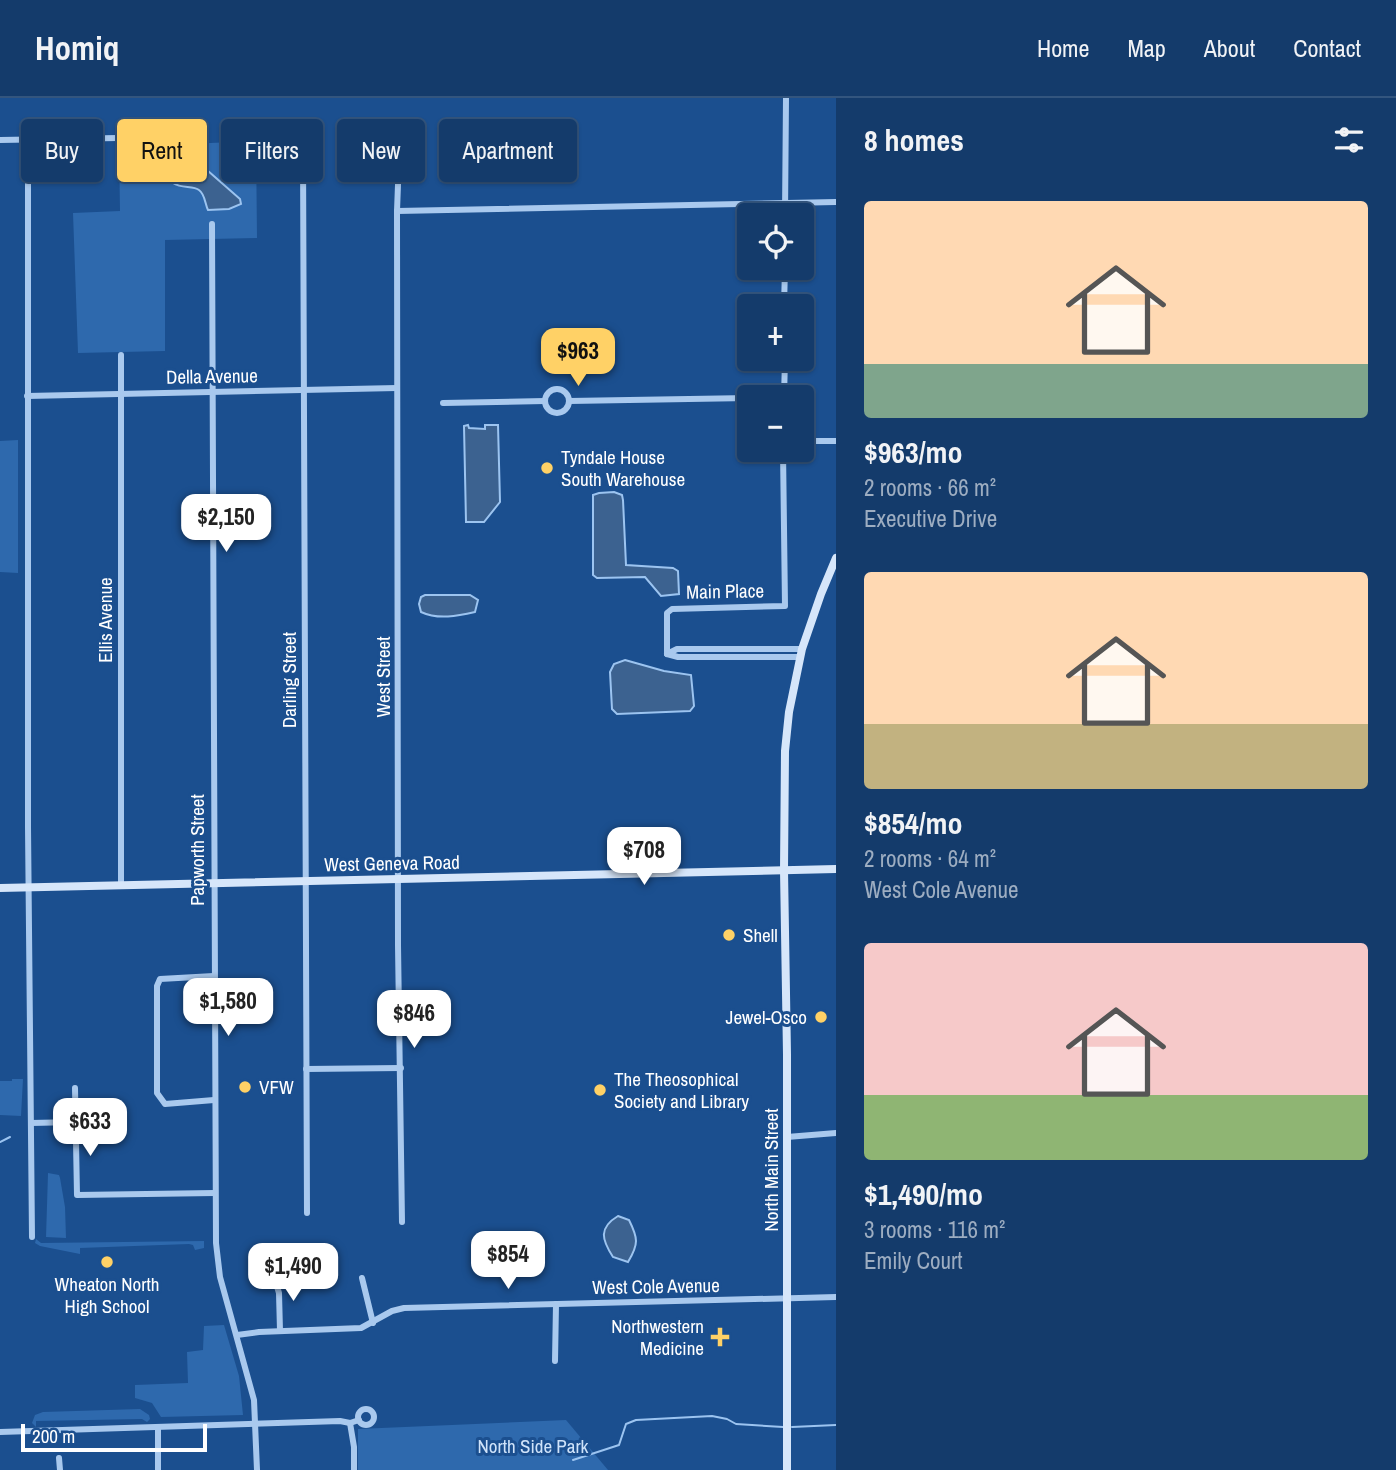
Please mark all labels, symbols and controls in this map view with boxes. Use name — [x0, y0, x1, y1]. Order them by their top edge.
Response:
text: Homiq — [35, 26, 119, 70]
text: Home — [1037, 32, 1089, 64]
text: Map — [1127, 32, 1166, 64]
text: About — [1204, 32, 1255, 64]
text: Contact — [1293, 32, 1361, 64]
chip: Buy — [21, 119, 103, 182]
chip: Rent — [117, 119, 207, 182]
chip: Filters — [221, 119, 323, 182]
chip: New — [337, 119, 425, 182]
chip: Apartment — [439, 119, 577, 182]
text: 8 homes — [864, 120, 964, 160]
icon: filters — [1330, 121, 1368, 159]
map controls — [737, 203, 814, 462]
button: locate — [737, 203, 814, 280]
icon: home — [1053, 247, 1179, 373]
button: + — [737, 294, 814, 371]
pin: $963 — [537, 328, 619, 388]
text: $963 — [557, 335, 599, 366]
street label: Della Avenue — [166, 362, 258, 390]
button: − — [737, 385, 814, 462]
text: $963/mo — [864, 432, 962, 472]
place label: Tyndale House South Warehouse — [561, 444, 685, 492]
marker: Tyndale House South Warehouse — [539, 460, 555, 476]
text: 2 rooms · 66 m² — [864, 472, 996, 503]
pin: $2,150 — [169, 494, 283, 554]
text: $2,150 — [197, 501, 255, 532]
text: Executive Drive — [864, 503, 997, 534]
street label: Ellis Avenue — [92, 577, 118, 663]
street label: Main Place — [686, 577, 764, 605]
icon: home — [1053, 618, 1179, 744]
street label: Darling Street — [276, 631, 302, 728]
street label: West Street — [370, 636, 396, 718]
street label: Papworth Street — [184, 793, 210, 906]
text: $854/mo — [864, 803, 962, 843]
pin: $708 — [603, 828, 685, 887]
text: $708 — [623, 834, 665, 865]
text: 2 rooms · 64 m² — [864, 843, 996, 874]
street label: West Geneva Road — [324, 849, 460, 877]
text: West Cole Avenue — [864, 874, 1019, 905]
place label: Shell — [743, 922, 778, 948]
marker: Shell — [721, 927, 737, 943]
pin: $1,580 — [171, 978, 285, 1038]
text: $1,580 — [199, 985, 257, 1016]
icon: home — [1053, 989, 1179, 1115]
pin: $846 — [373, 990, 455, 1050]
text: $846 — [393, 997, 435, 1028]
place label: Jewel-Osco — [726, 1004, 807, 1030]
marker: Jewel-Osco — [813, 1009, 829, 1025]
place label: The Theosophical Society and Library — [614, 1066, 749, 1114]
place label: VFW — [259, 1074, 294, 1100]
marker: VFW — [237, 1079, 253, 1095]
marker: The Theosophical Society and Library — [592, 1082, 608, 1098]
pin: $633 — [49, 1098, 131, 1158]
text: $633 — [69, 1105, 111, 1136]
street label: North Main Street — [758, 1108, 784, 1231]
text: $1,490/mo — [864, 1174, 983, 1214]
text: 3 rooms · 116 m² — [864, 1214, 1005, 1245]
pin: $854 — [467, 1232, 549, 1291]
text: $854 — [487, 1238, 529, 1269]
pin: $1,490 — [236, 1244, 350, 1303]
text: Emily Court — [864, 1245, 963, 1276]
text: $1,490 — [264, 1250, 322, 1281]
marker: Wheaton North High School — [99, 1254, 115, 1270]
place label: Wheaton North High School — [55, 1271, 159, 1319]
street label: West Cole Avenue — [592, 1272, 720, 1300]
place label: Northwestern Medicine — [611, 1313, 704, 1361]
marker: Northwestern Medicine — [710, 1327, 730, 1347]
scale bar — [21, 1421, 206, 1453]
text: 200 m — [32, 1423, 75, 1449]
park label: North Side Park — [478, 1433, 589, 1459]

